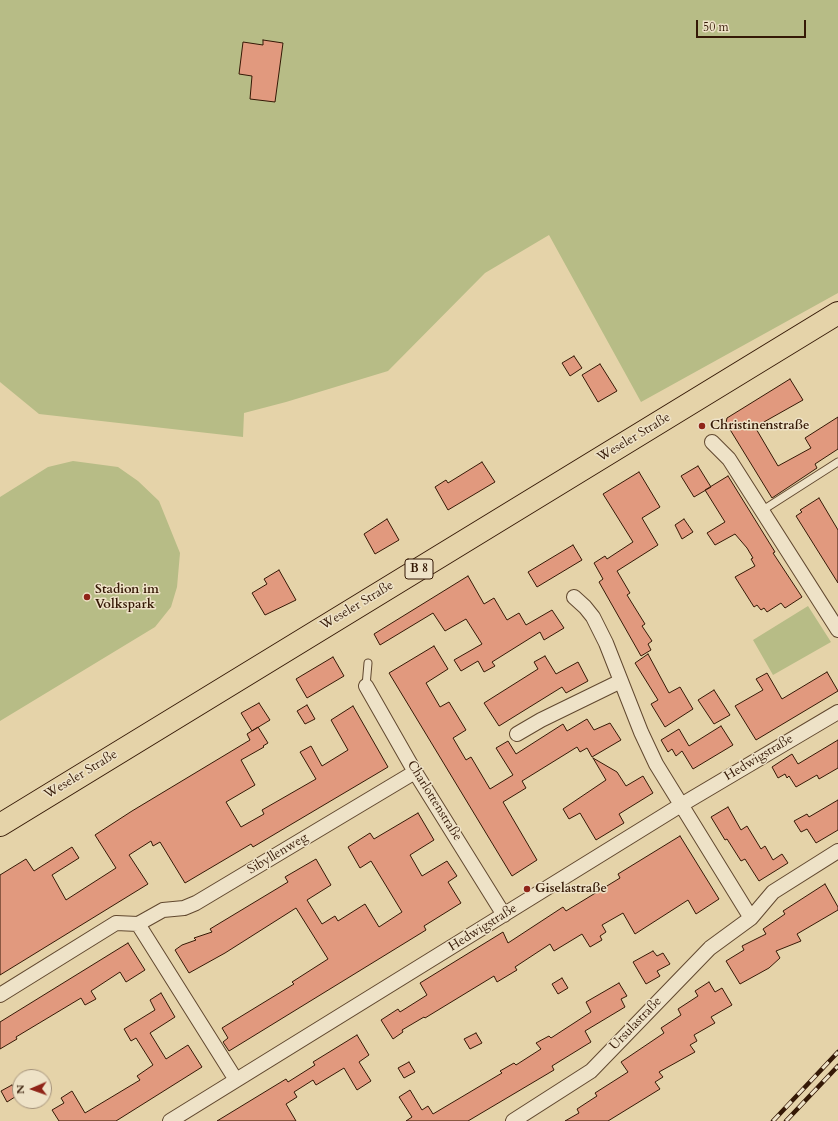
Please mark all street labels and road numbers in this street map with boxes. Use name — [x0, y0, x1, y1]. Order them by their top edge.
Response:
street label: Weseler Straße — [595, 410, 673, 466]
road number: B 8 — [405, 559, 433, 579]
street label: Weseler Straße — [318, 578, 396, 634]
street label: Hedwigstraße — [722, 731, 796, 785]
street label: Weseler Straße — [42, 747, 120, 803]
street label: Charlottenstraße — [403, 758, 465, 844]
street label: Sibyllenweg — [245, 830, 311, 878]
street label: Hedwigstraße — [446, 901, 520, 955]
street label: Ursulastraße — [607, 994, 665, 1054]

